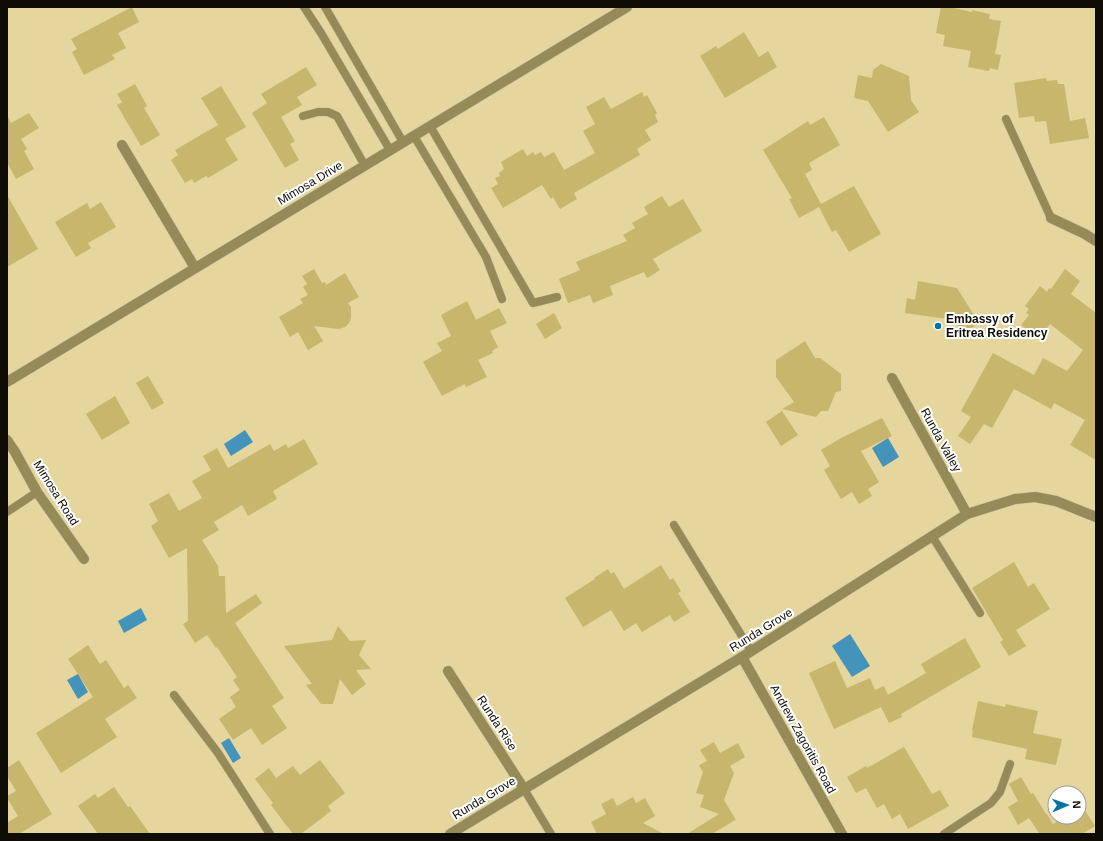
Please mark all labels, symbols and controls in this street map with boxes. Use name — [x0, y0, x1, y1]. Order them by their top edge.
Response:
street label: Mimosa Drive — [275, 158, 345, 208]
place label: Embassy of Eritrea Residency — [946, 312, 1048, 340]
marker: Embassy of Eritrea Residency — [933, 321, 943, 331]
street label: Runda Valley — [918, 406, 964, 474]
street label: Mimosa Road — [30, 458, 82, 528]
street label: Runda Grove — [727, 605, 795, 655]
street label: Andrew Zagoritis Road — [767, 682, 839, 796]
street label: Runda Rise — [474, 693, 520, 753]
street label: Runda Grove — [450, 773, 518, 822]
north arrow — [1047, 785, 1087, 825]
text: N — [1071, 800, 1083, 809]

